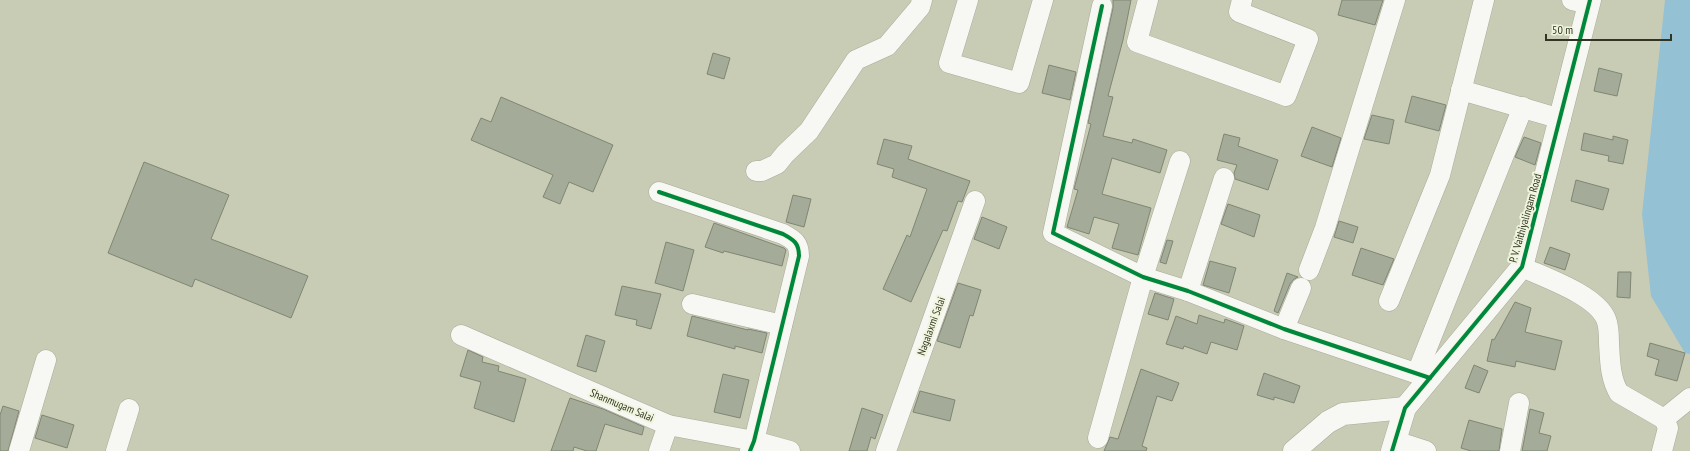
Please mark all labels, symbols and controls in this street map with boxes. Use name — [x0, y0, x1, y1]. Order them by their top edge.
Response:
scale bar — [1546, 16, 1671, 42]
text: 50 m — [1552, 22, 1573, 37]
street label: P. V. Vaithiyalingam Road — [1506, 172, 1544, 264]
street label: Nagalaxmi Salai — [914, 295, 948, 357]
street label: Shanmugam Salai — [588, 385, 656, 425]

